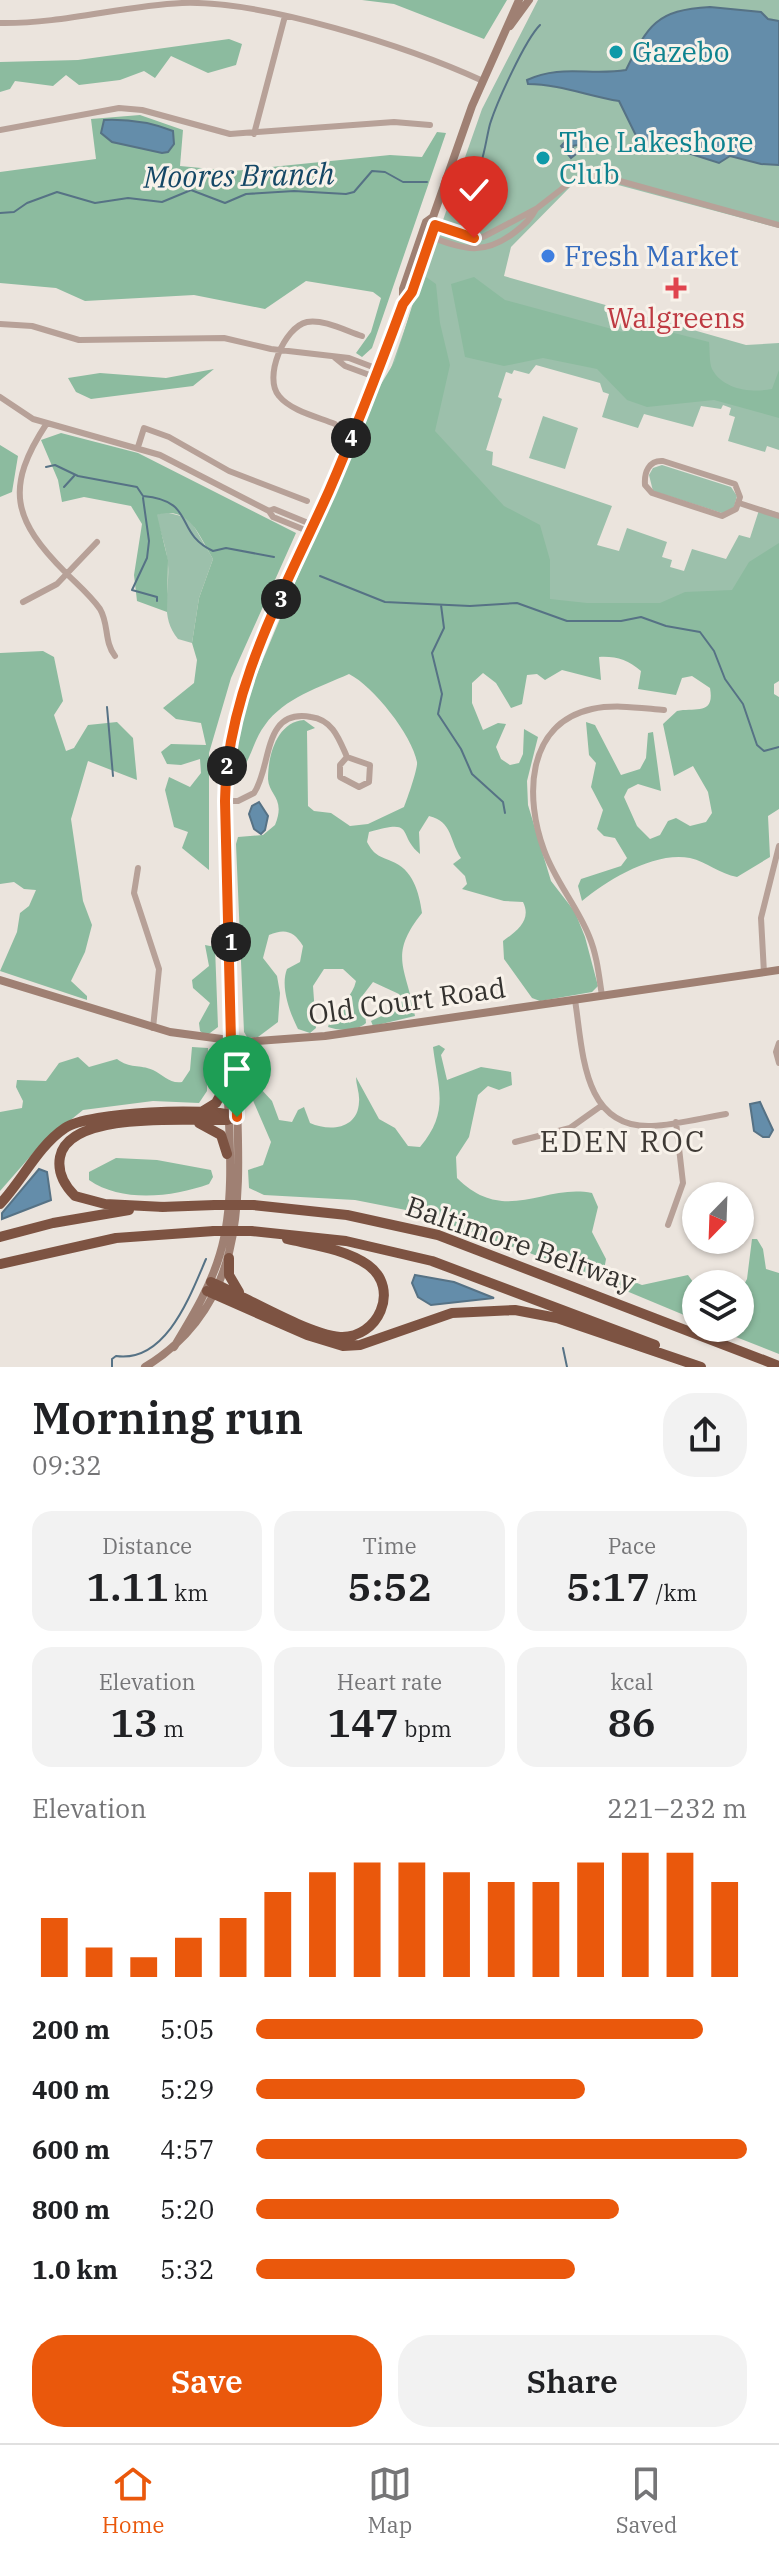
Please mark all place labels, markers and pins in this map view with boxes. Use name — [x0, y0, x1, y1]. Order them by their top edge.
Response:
place label: Gazebo — [632, 33, 730, 70]
marker: Gazebo — [607, 43, 625, 61]
place label: The Lakeshore Club — [559, 123, 753, 192]
marker: The Lakeshore Club — [534, 149, 552, 167]
pin — [440, 156, 508, 238]
place label: Fresh Market — [564, 237, 739, 274]
marker: Fresh Market — [539, 247, 557, 265]
marker: Walgreens — [667, 279, 685, 297]
place label: Walgreens — [607, 299, 745, 336]
pin: 4 — [331, 418, 371, 458]
pin: 3 — [261, 579, 301, 619]
pin: 2 — [207, 746, 247, 786]
pin: 1 — [211, 922, 251, 962]
pin — [203, 1035, 271, 1117]

